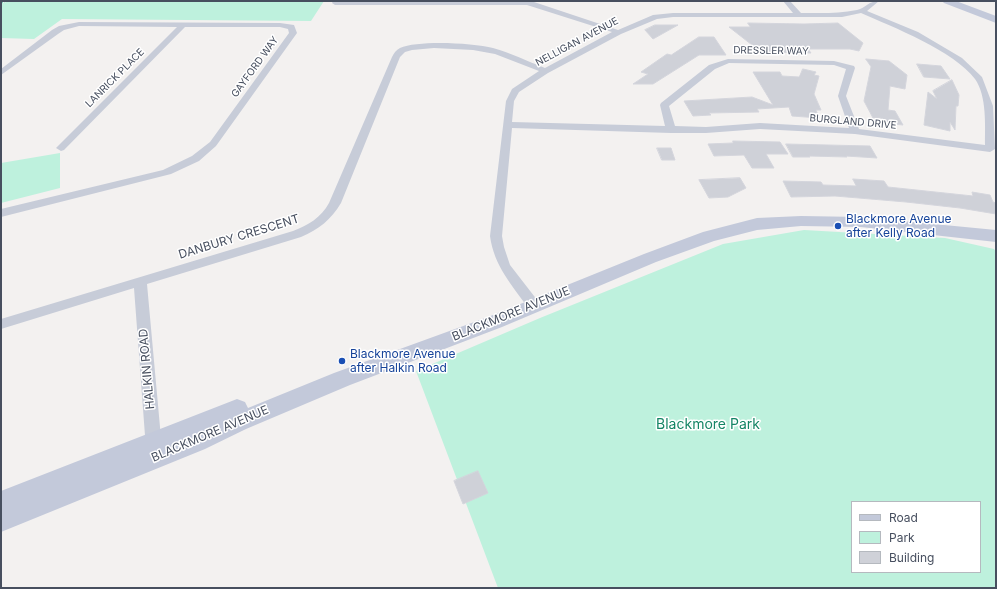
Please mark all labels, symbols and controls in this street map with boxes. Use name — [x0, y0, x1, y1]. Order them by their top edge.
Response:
street label: NELLIGAN AVENUE — [534, 15, 620, 69]
street label: GAYFORD WAY — [229, 34, 281, 100]
street label: DRESSLER WAY — [733, 44, 809, 58]
street label: LANRICK PLACE — [83, 46, 147, 110]
street label: BURGLAND DRIVE — [809, 112, 897, 132]
street label: DANBURY CRESCENT — [177, 212, 301, 262]
place label: Blackmore Avenue after Kelly Road — [846, 212, 951, 240]
marker: Blackmore Avenue after Kelly Road — [833, 221, 843, 231]
street label: BLACKMORE AVENUE — [450, 284, 572, 344]
street label: HALKIN ROAD — [136, 328, 158, 410]
place label: Blackmore Avenue after Halkin Road — [350, 347, 455, 375]
marker: Blackmore Avenue after Halkin Road — [337, 356, 347, 366]
street label: BLACKMORE AVENUE — [149, 403, 271, 465]
park label: Blackmore Park — [656, 417, 760, 433]
legend — [851, 501, 981, 573]
text: Road — [889, 510, 918, 525]
text: Park — [889, 530, 915, 545]
text: Building — [889, 550, 934, 565]

